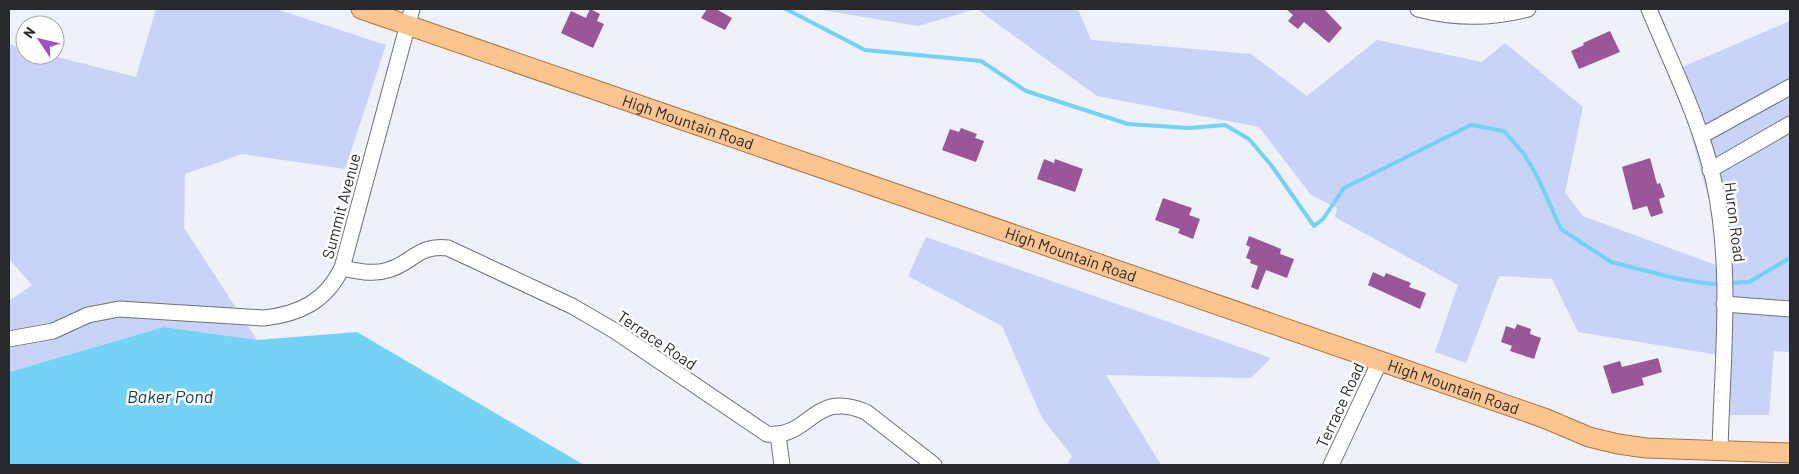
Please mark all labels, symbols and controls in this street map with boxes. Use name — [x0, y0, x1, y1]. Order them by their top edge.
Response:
north arrow — [15, 15, 65, 65]
text: N — [19, 24, 39, 41]
street label: High Mountain Road — [620, 90, 756, 153]
street label: Summit Avenue — [317, 151, 364, 261]
street label: Huron Road — [1721, 181, 1750, 263]
street label: High Mountain Road — [1003, 222, 1139, 285]
street label: Terrace Road — [614, 306, 701, 373]
street label: High Mountain Road — [1386, 355, 1522, 418]
street label: Terrace Road — [1312, 359, 1368, 450]
water label: Baker Pond — [127, 385, 214, 407]

